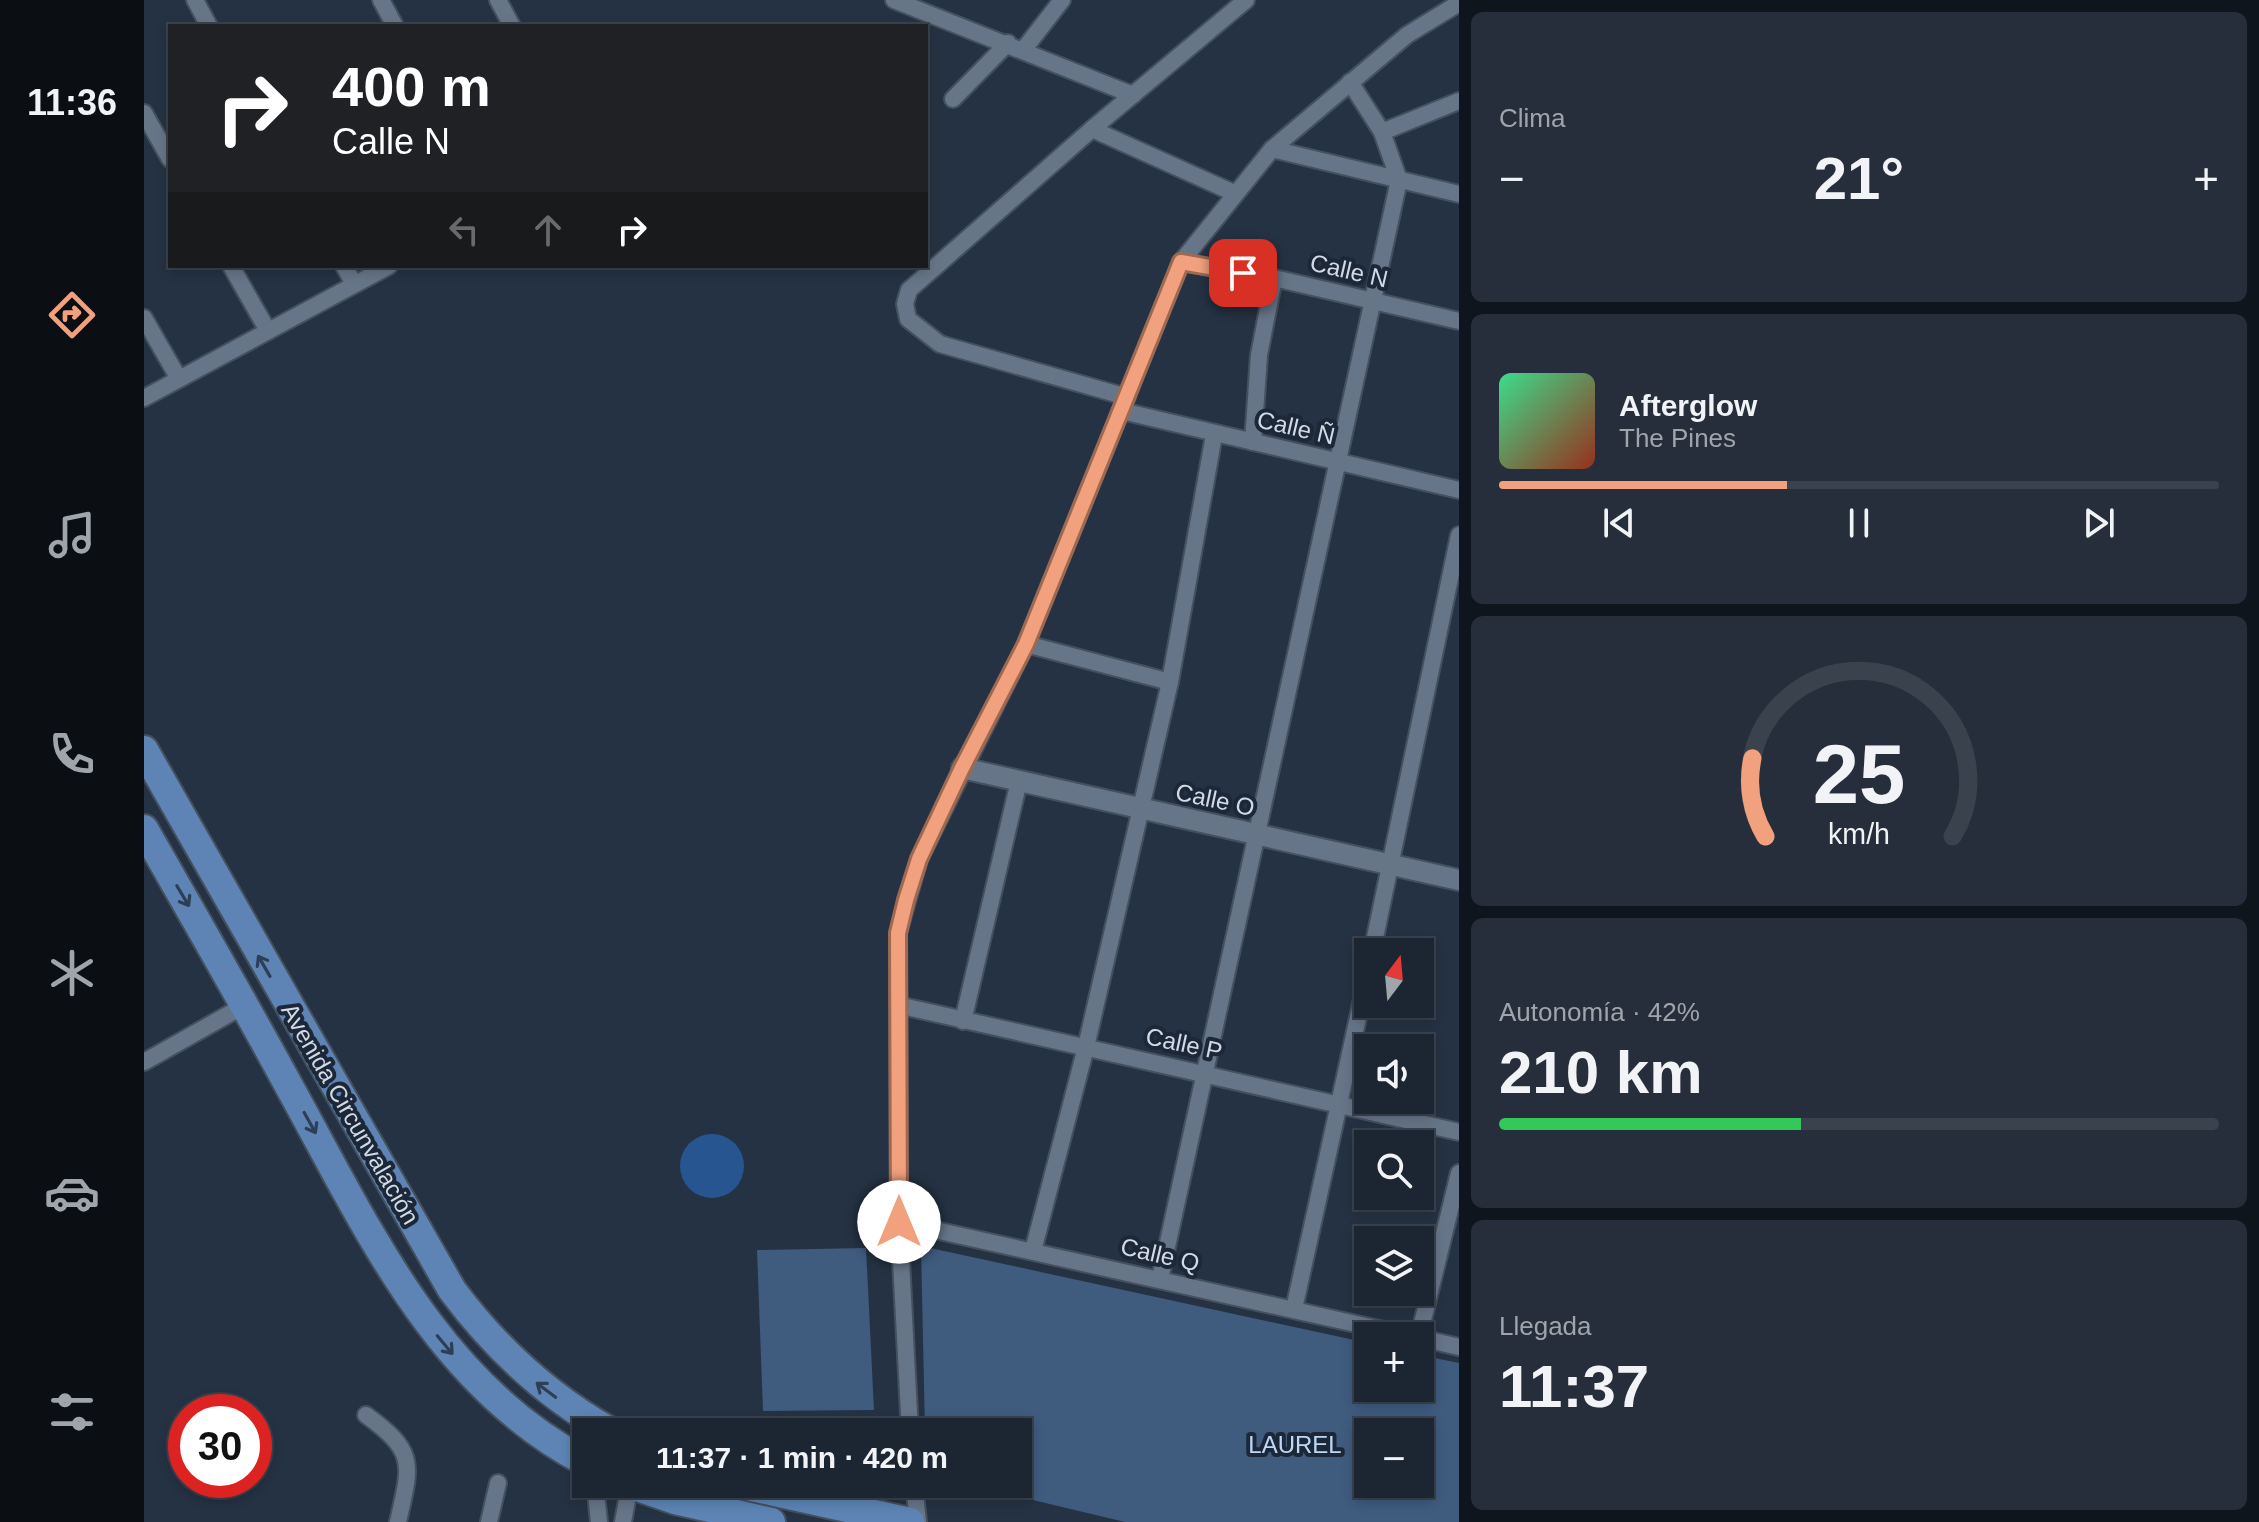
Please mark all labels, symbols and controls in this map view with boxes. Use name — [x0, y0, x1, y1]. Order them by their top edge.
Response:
text: 400 m — [332, 55, 491, 118]
icon: right — [200, 56, 304, 160]
text: 11:36 — [27, 82, 117, 123]
text: Clima — [1499, 103, 1565, 133]
text: Calle N — [332, 121, 450, 162]
text: 21° — [1814, 145, 1904, 212]
text: − — [1499, 154, 1525, 203]
text: + — [2193, 154, 2219, 203]
icon: left — [442, 208, 486, 252]
icon: ahead — [526, 208, 570, 252]
icon: right — [610, 208, 654, 252]
pin — [1209, 239, 1277, 307]
street label: Calle N — [1308, 249, 1390, 293]
icon: arrive — [1221, 251, 1265, 295]
icon: directions — [44, 287, 100, 343]
text: Afterglow — [1619, 389, 1757, 422]
street label: Calle Ñ — [1255, 406, 1337, 450]
text: The Pines — [1619, 423, 1736, 453]
icon: previous — [1597, 501, 1641, 545]
icon: pause — [1837, 501, 1881, 545]
icon: next — [2077, 501, 2121, 545]
icon: music — [44, 507, 100, 563]
icon: phone — [44, 726, 100, 782]
text: 25 — [1813, 728, 1905, 821]
street label: Calle O — [1173, 778, 1257, 821]
text: km/h — [1828, 818, 1890, 850]
one-way arrow — [175, 884, 191, 907]
north arrow — [1354, 938, 1434, 1018]
map controls — [1354, 938, 1434, 1498]
icon: climate — [44, 945, 100, 1001]
one-way arrow — [256, 955, 272, 978]
text: Autonomía · 42% — [1499, 997, 1700, 1027]
street label: Avenida Circunvalación — [276, 999, 425, 1229]
street label: Calle P — [1143, 1022, 1225, 1065]
button: sound — [1354, 1034, 1434, 1114]
text: 210 km — [1499, 1039, 1703, 1106]
one-way arrow — [303, 1111, 318, 1135]
button: search — [1354, 1130, 1434, 1210]
icon: car — [44, 1165, 100, 1221]
position arrow — [857, 1180, 941, 1264]
button: layers — [1354, 1226, 1434, 1306]
street label: Calle Q — [1118, 1232, 1202, 1277]
text: Llegada — [1499, 1311, 1592, 1341]
button: + — [1354, 1322, 1434, 1402]
one-way arrow — [436, 1334, 454, 1355]
text: 11:37 — [1499, 1353, 1649, 1420]
one-way arrow — [535, 1381, 557, 1398]
icon: filters — [44, 1384, 100, 1440]
speed limit sign: 30 — [168, 1394, 272, 1498]
button: − — [1354, 1418, 1434, 1498]
park label: LAUREL — [1248, 1431, 1342, 1458]
text: 11:37 · 1 min · 420 m — [656, 1441, 948, 1474]

